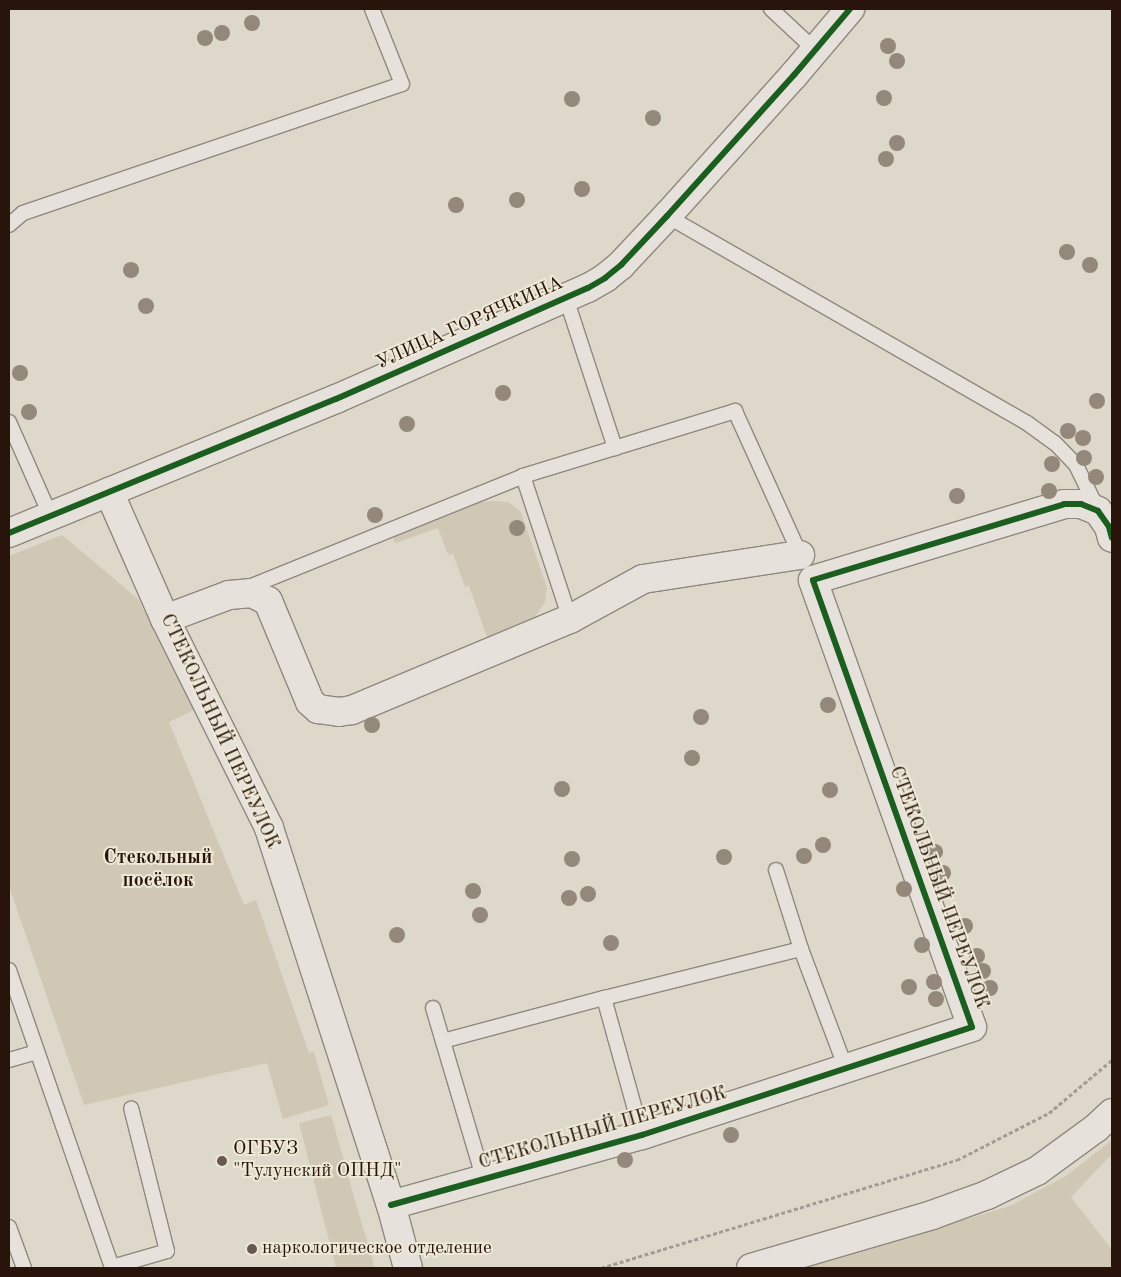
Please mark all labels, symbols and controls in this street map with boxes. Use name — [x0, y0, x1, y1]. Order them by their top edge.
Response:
street label: УЛИЦА ГОРЯЧКИНА — [373, 272, 567, 376]
street label: СТЕКОЛЬНЫЙ ПЕРЕУЛОК — [154, 611, 284, 853]
street label: СТЕКОЛЬНЫЙ ПЕРЕУЛОК — [883, 763, 993, 1013]
district label: Стекольный посёлок — [104, 847, 212, 894]
street label: СТЕКОЛЬНЫЙ ПЕРЕУЛОК — [476, 1083, 730, 1175]
place label: ОГБУЗ "Тулунский ОПНД" — [233, 1139, 401, 1183]
marker: ОГБУЗ "Тулунский ОПНД" — [215, 1154, 229, 1168]
place label: наркологическое отделение — [262, 1238, 492, 1260]
marker: наркологическое отделение — [246, 1243, 258, 1255]

